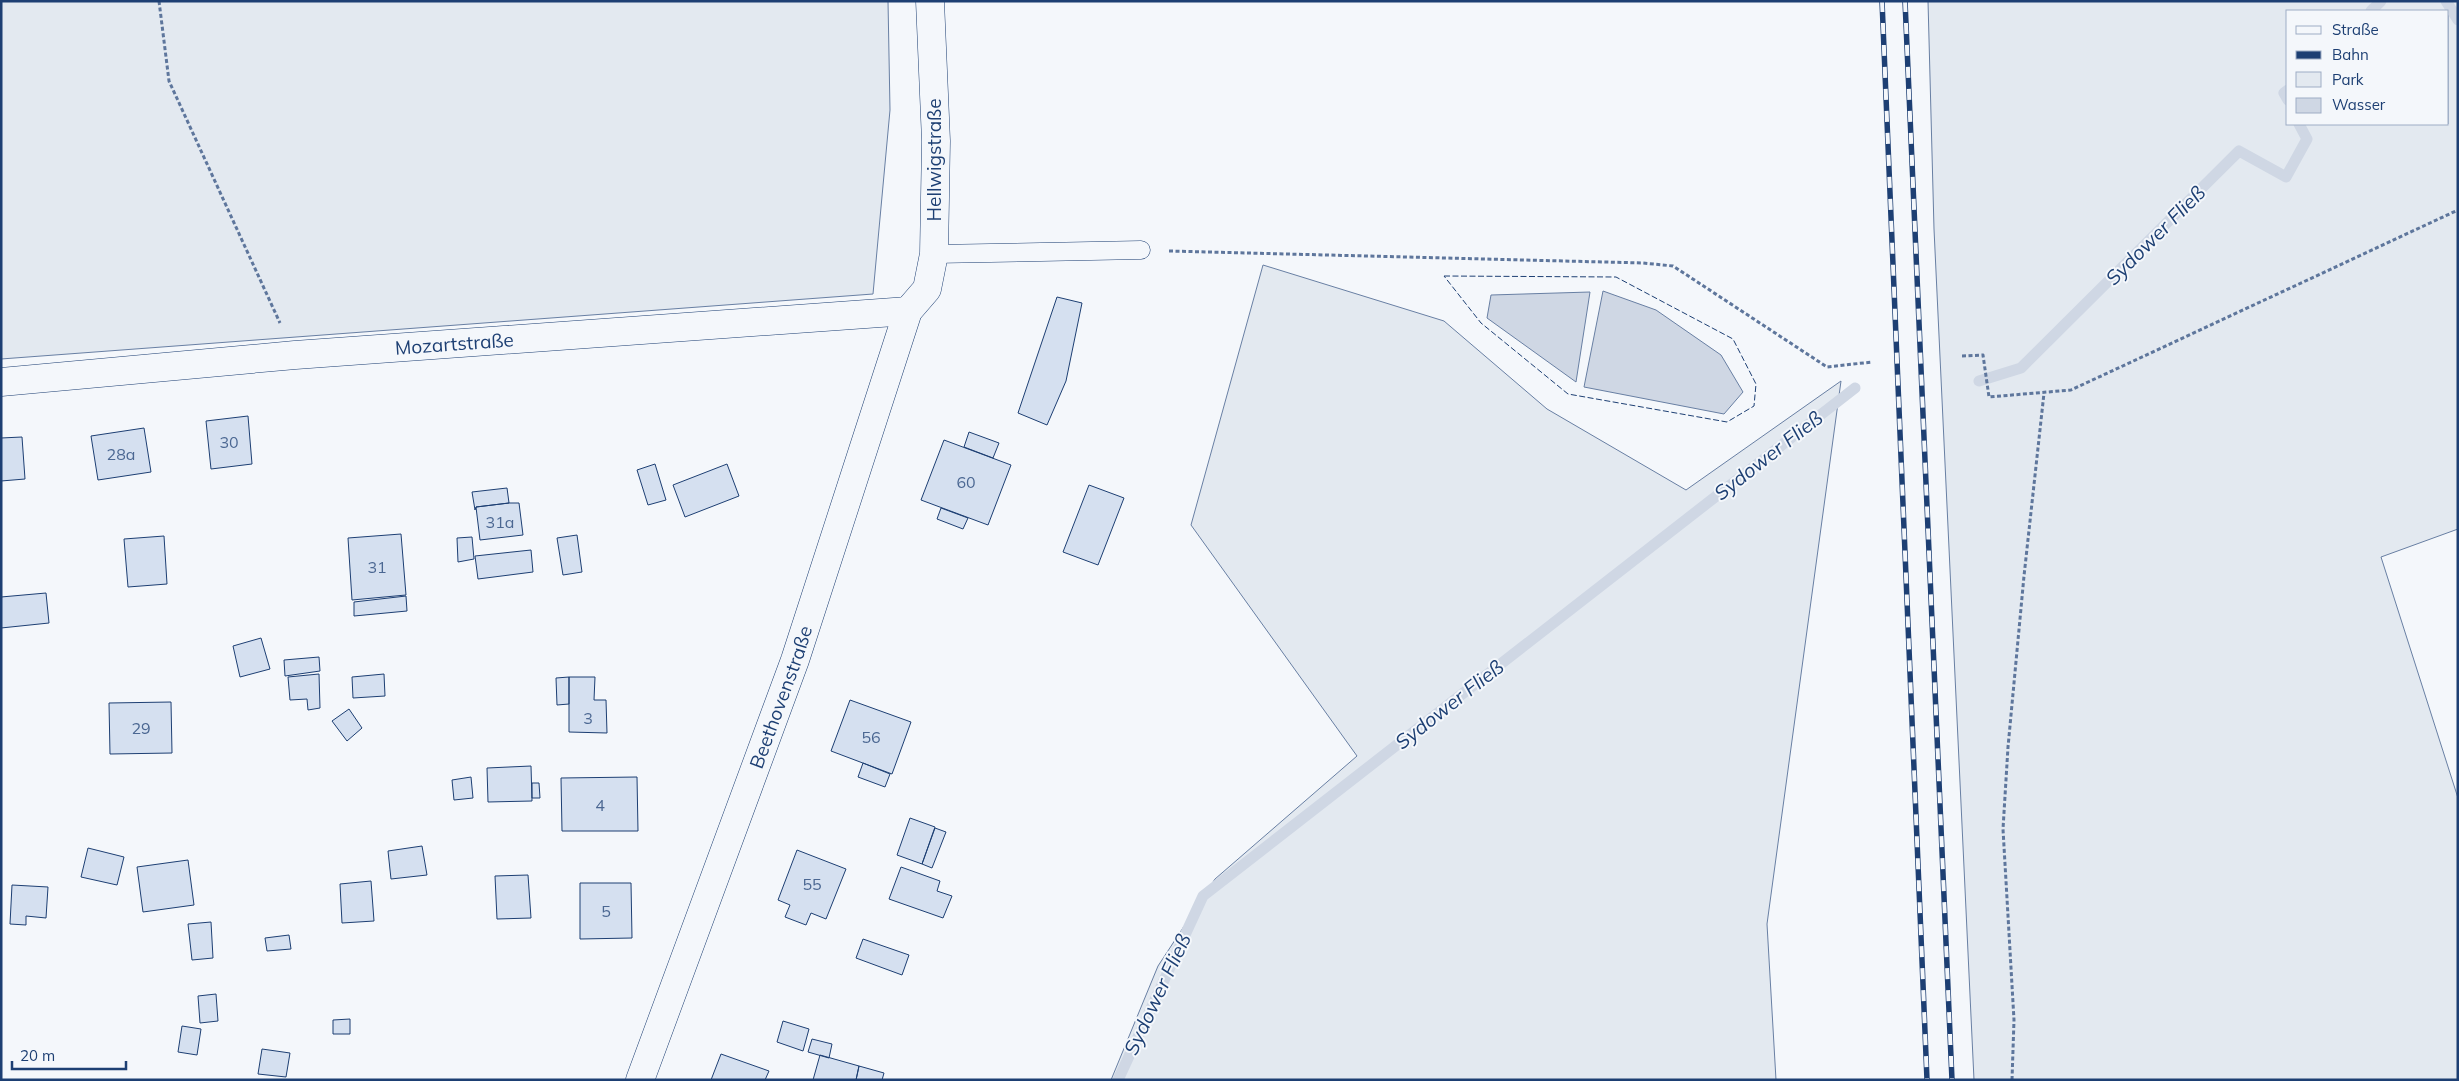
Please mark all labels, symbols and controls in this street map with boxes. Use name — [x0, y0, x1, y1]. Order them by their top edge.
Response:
legend — [2286, 10, 2449, 125]
text: Straße — [2332, 20, 2379, 39]
text: Bahn — [2332, 45, 2369, 64]
text: Park — [2332, 70, 2364, 89]
text: Wasser — [2332, 95, 2386, 114]
street label: Hellwigstraße — [922, 99, 946, 222]
water label: Sydower Fließ — [2100, 180, 2210, 290]
street label: Mozartstraße — [394, 327, 515, 360]
water label: Sydower Fließ — [1709, 405, 1827, 505]
house number: 30 — [219, 432, 239, 452]
house number: 28a — [107, 444, 135, 464]
house number: 60 — [956, 472, 976, 492]
house number: 31a — [486, 512, 514, 532]
house number: 31 — [367, 557, 387, 577]
street label: Beethovenstraße — [744, 623, 817, 772]
water label: Sydower Fließ — [1390, 654, 1508, 754]
house number: 3 — [583, 708, 593, 728]
house number: 29 — [131, 718, 151, 738]
house number: 56 — [861, 727, 881, 747]
house number: 4 — [595, 795, 605, 815]
house number: 55 — [802, 874, 822, 894]
house number: 5 — [601, 901, 611, 921]
water label: Sydower Fließ — [1118, 929, 1196, 1059]
scale bar — [12, 1038, 126, 1070]
text: 20 m — [20, 1046, 55, 1065]

